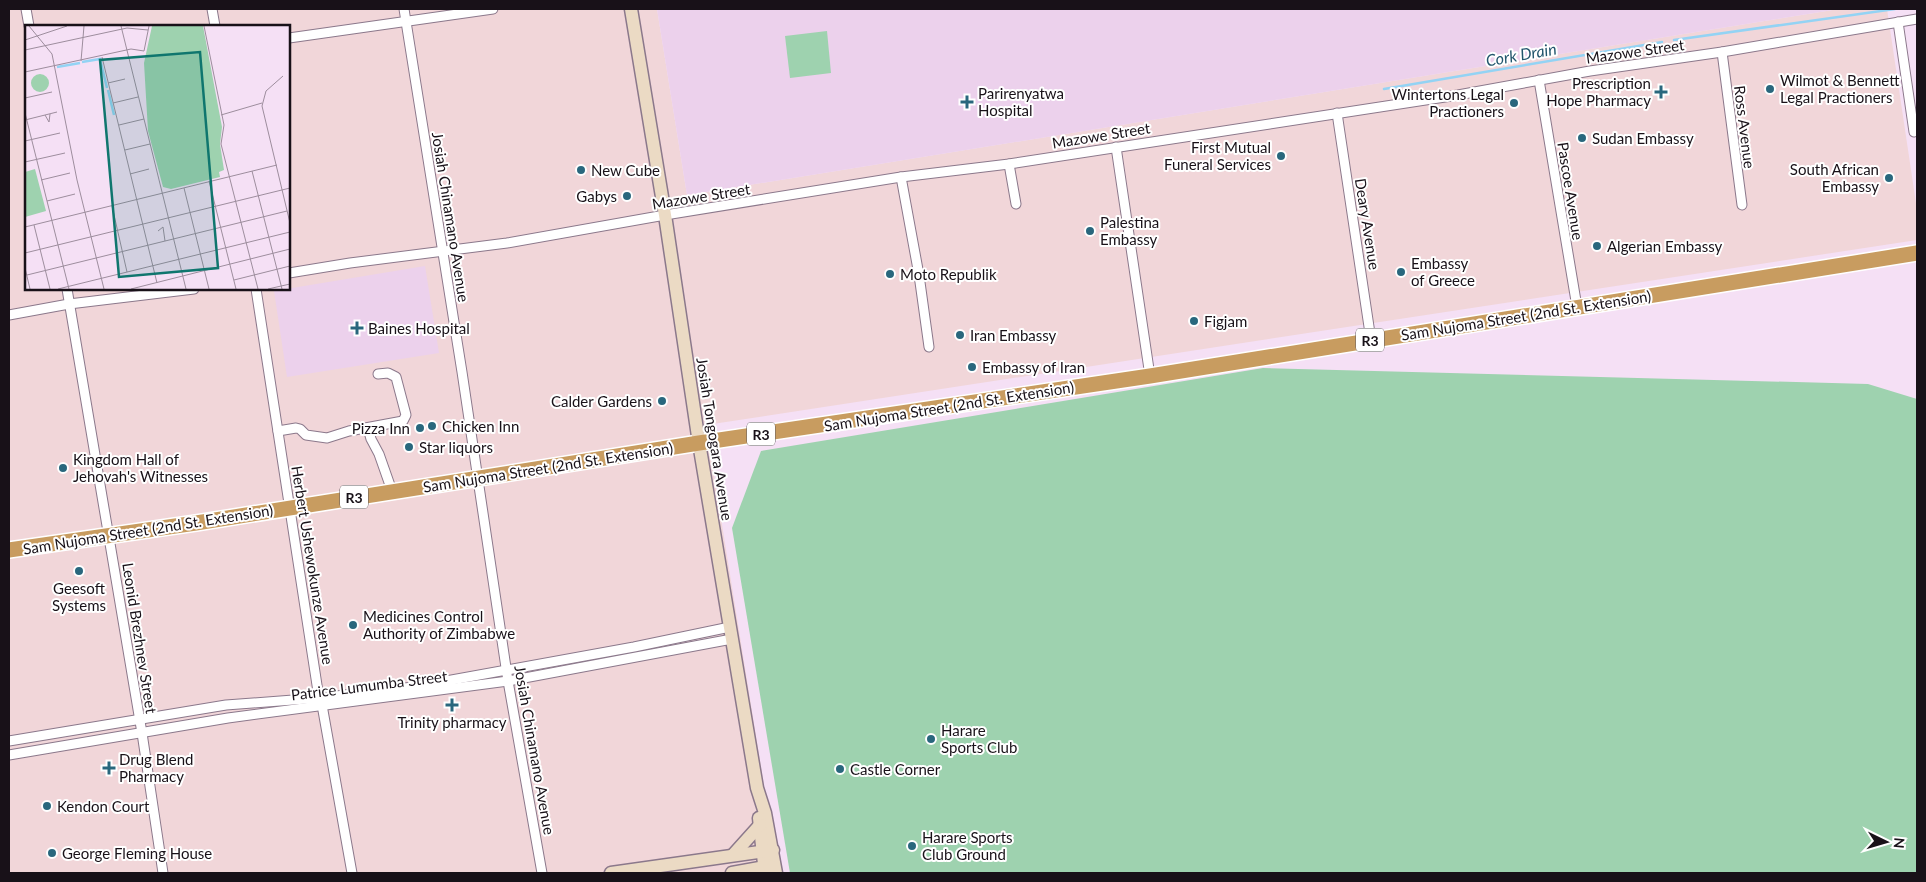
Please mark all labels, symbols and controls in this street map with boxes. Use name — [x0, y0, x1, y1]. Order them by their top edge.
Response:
inset map — [25, 25, 290, 290]
street label: Mazowe Street — [1585, 35, 1686, 67]
water label: Cork Drain — [1484, 38, 1558, 70]
place label: Wilmot & Bennett Legal Practioners — [1780, 71, 1900, 106]
place label: Prescription Hope Pharmacy — [1546, 74, 1651, 109]
marker: Wilmot & Bennett Legal Practioners — [1764, 83, 1776, 95]
place label: Parirenyatwa Hospital — [978, 84, 1064, 119]
place label: Wintertons Legal Practioners — [1392, 85, 1504, 120]
street label: Ross Avenue — [1731, 85, 1759, 170]
marker: Prescription Hope Pharmacy — [1655, 86, 1667, 98]
marker: Parirenyatwa Hospital — [960, 95, 974, 109]
marker: Wintertons Legal Practioners — [1508, 97, 1520, 109]
street label: Mazowe Street — [1051, 118, 1152, 152]
place label: Sudan Embassy — [1592, 129, 1694, 147]
street label: Josiah Chinamano Avenue — [429, 131, 473, 303]
marker: Sudan Embassy — [1576, 132, 1588, 144]
place label: First Mutual Funeral Services — [1164, 138, 1271, 173]
street label: Pascoe Avenue — [1554, 141, 1588, 241]
marker: First Mutual Funeral Services — [1275, 150, 1287, 162]
place label: South African Embassy — [1790, 160, 1879, 195]
place label: New Cube — [591, 161, 660, 179]
marker: New Cube — [575, 164, 587, 176]
marker: South African Embassy — [1883, 172, 1895, 184]
street label: Deary Avenue — [1352, 177, 1384, 271]
street label: Mazowe Street — [651, 179, 752, 213]
place label: Gabys — [576, 187, 617, 205]
marker: Gabys — [621, 190, 633, 202]
place label: Palestina Embassy — [1100, 213, 1159, 248]
marker: Palestina Embassy — [1084, 225, 1096, 237]
place label: Algerian Embassy — [1607, 237, 1722, 255]
marker: Algerian Embassy — [1591, 240, 1603, 252]
place label: Embassy of Greece — [1411, 254, 1475, 289]
place label: Moto Republik — [900, 265, 997, 283]
marker: Embassy of Greece — [1395, 266, 1407, 278]
marker: Moto Republik — [884, 268, 896, 280]
street label: Sam Nujoma Street (2nd St. Extension) — [1400, 286, 1652, 344]
place label: Figjam — [1204, 312, 1247, 330]
marker: Figjam — [1188, 315, 1200, 327]
place label: Baines Hospital — [368, 319, 470, 337]
marker: Baines Hospital — [350, 321, 364, 335]
place label: Iran Embassy — [970, 326, 1057, 344]
road number: R3 — [1356, 328, 1384, 352]
marker: Iran Embassy — [954, 329, 966, 341]
street label: Josiah Tongogara Avenue — [693, 356, 737, 522]
place label: Embassy of Iran — [982, 358, 1085, 376]
marker: Embassy of Iran — [966, 361, 978, 373]
street label: Sam Nujoma Street (2nd St. Extension) — [823, 377, 1075, 435]
place label: Calder Gardens — [551, 392, 652, 410]
marker: Calder Gardens — [656, 395, 668, 407]
place label: Chicken Inn — [442, 417, 519, 435]
place label: Pizza Inn — [352, 419, 410, 437]
marker: Chicken Inn — [426, 420, 438, 432]
marker: Pizza Inn — [414, 422, 426, 434]
road number: R3 — [747, 422, 775, 446]
place label: Star liquors — [419, 438, 493, 456]
street label: Sam Nujoma Street (2nd St. Extension) — [422, 438, 674, 496]
marker: Star liquors — [403, 441, 415, 453]
place label: Kingdom Hall of Jehovah's Witnesses — [73, 450, 208, 485]
marker: Kingdom Hall of Jehovah's Witnesses — [57, 462, 69, 474]
street label: Herbert Ushewokunze Avenue — [288, 464, 338, 666]
road number: R3 — [340, 486, 368, 508]
street label: Sam Nujoma Street (2nd St. Extension) — [22, 500, 274, 558]
street label: Leonid Brezhnev Street — [119, 561, 161, 715]
marker: Geesoft Systems — [73, 565, 85, 577]
place label: Geesoft Systems — [52, 579, 106, 614]
place label: Medicines Control Authority of Zimbabwe — [363, 607, 515, 642]
marker: Medicines Control Authority of Zimbabwe — [347, 619, 359, 631]
street label: Josiah Chinamano Avenue — [511, 664, 559, 836]
street label: Patrice Lumumba Street — [290, 666, 449, 704]
marker: Trinity pharmacy — [446, 699, 458, 711]
place label: Trinity pharmacy — [397, 713, 507, 731]
place label: Harare Sports Club — [941, 721, 1017, 756]
marker: Harare Sports Club — [925, 733, 937, 745]
place label: Drug Blend Pharmacy — [119, 750, 194, 785]
place label: Castle Corner — [850, 760, 941, 778]
marker: Drug Blend Pharmacy — [103, 762, 115, 774]
marker: Castle Corner — [834, 763, 846, 775]
place label: Kendon Court — [57, 797, 150, 815]
marker: Kendon Court — [41, 800, 53, 812]
north arrow — [1861, 817, 1911, 867]
place label: Harare Sports Club Ground — [922, 828, 1013, 863]
text: N — [1891, 837, 1908, 849]
marker: Harare Sports Club Ground — [906, 840, 918, 852]
place label: George Fleming House — [62, 844, 212, 862]
marker: George Fleming House — [46, 847, 58, 859]

